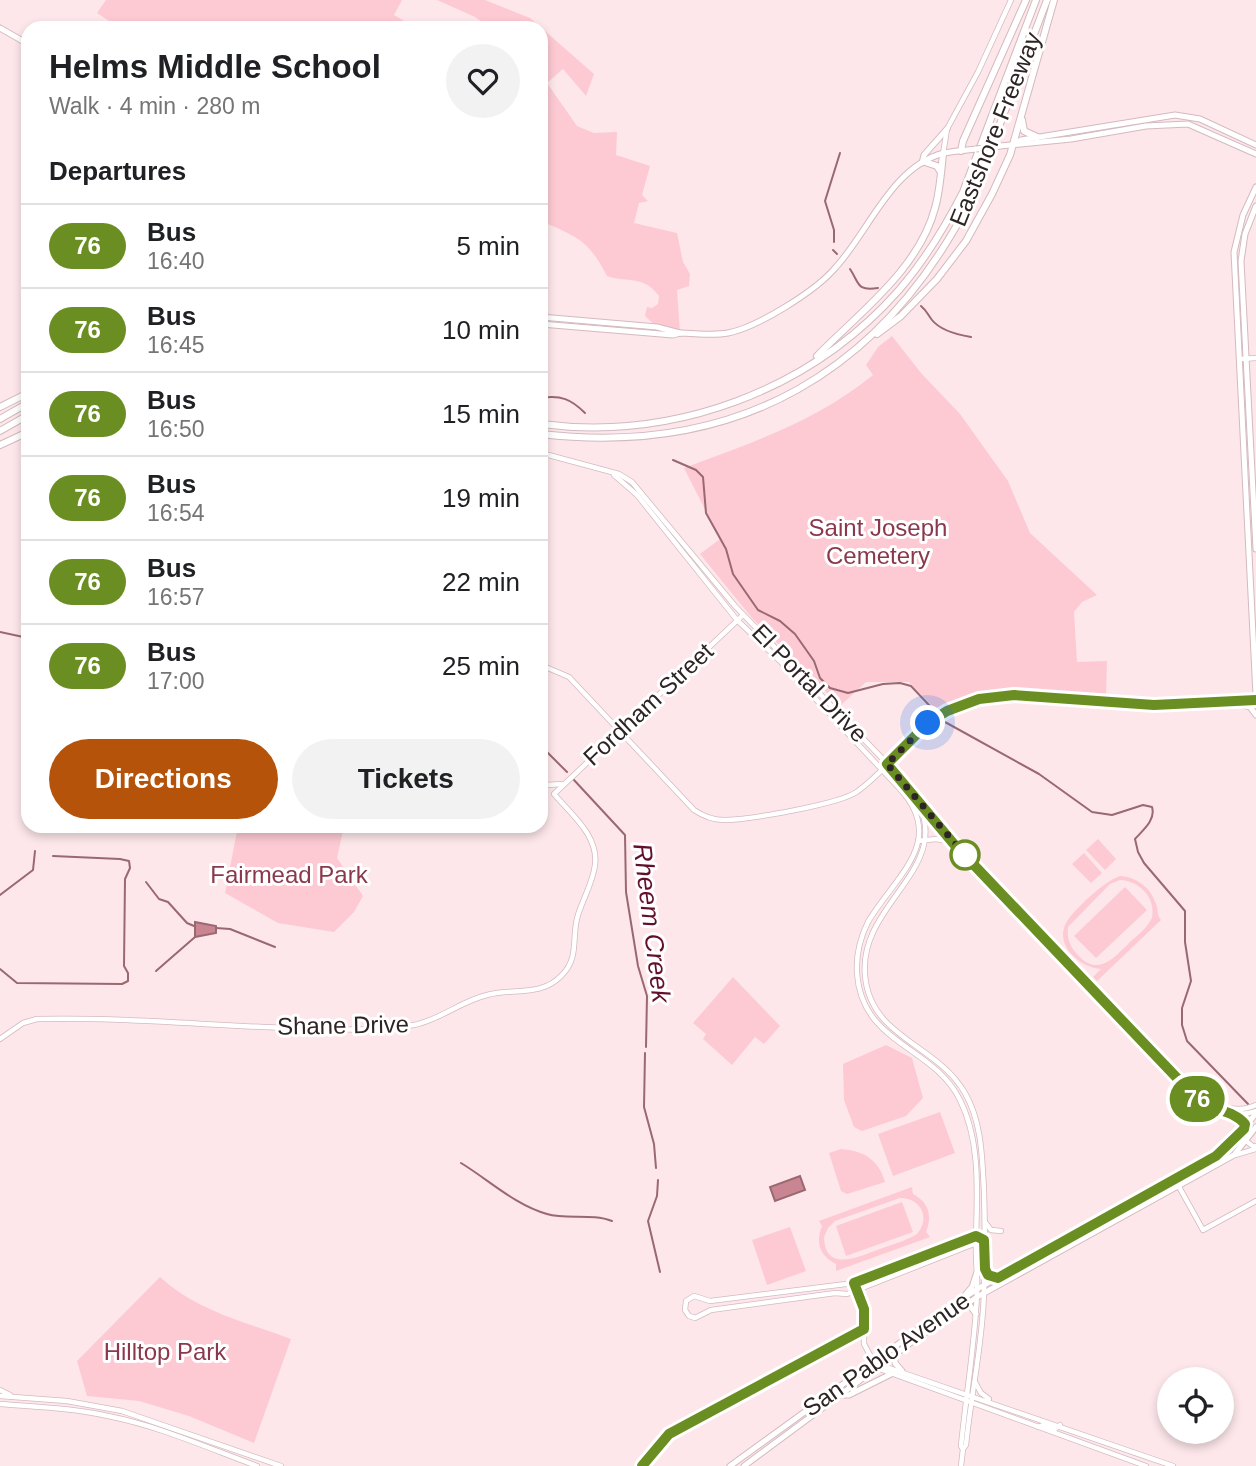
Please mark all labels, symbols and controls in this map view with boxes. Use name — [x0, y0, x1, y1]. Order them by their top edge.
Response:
street label: Eastshore Freeway — [944, 28, 1046, 230]
button: heart — [446, 44, 520, 118]
text: Helms Middle School — [49, 48, 381, 85]
text: Walk · 4 min · 280 m — [49, 93, 260, 119]
text: Departures — [49, 156, 186, 186]
text: Bus — [147, 217, 196, 247]
text: 5 min — [456, 231, 520, 261]
text: 76 — [74, 232, 101, 259]
text: 16:40 — [147, 248, 205, 274]
text: Bus — [147, 301, 196, 331]
text: 10 min — [442, 315, 520, 345]
text: 76 — [74, 316, 101, 343]
text: 16:45 — [147, 332, 205, 358]
text: Bus — [147, 385, 196, 415]
text: 15 min — [442, 399, 520, 429]
text: 76 — [74, 400, 101, 427]
text: 16:50 — [147, 416, 205, 442]
text: Bus — [147, 469, 196, 499]
text: 19 min — [442, 483, 520, 513]
text: 76 — [74, 484, 101, 511]
text: 16:54 — [147, 500, 205, 526]
park label: Saint Joseph Cemetery — [809, 514, 947, 569]
text: Bus — [147, 553, 196, 583]
text: 22 min — [442, 567, 520, 597]
text: 76 — [74, 568, 101, 595]
text: 16:57 — [147, 584, 205, 610]
street label: El Portal Drive — [747, 618, 873, 748]
text: Bus — [147, 637, 196, 667]
street label: Fordham Street — [578, 637, 718, 771]
text: 25 min — [442, 651, 520, 681]
text: 76 — [74, 652, 101, 679]
text: 17:00 — [147, 668, 205, 694]
your location — [910, 705, 945, 740]
button: Directions — [49, 739, 278, 819]
button: Tickets — [292, 739, 520, 819]
unlabelled marker — [950, 840, 980, 870]
water label: Rheem Creek — [627, 842, 677, 1006]
park label: Fairmead Park — [210, 861, 369, 888]
street label: Shane Drive — [277, 1010, 409, 1040]
line badge: 76 — [1166, 1076, 1228, 1122]
text: 76 — [1184, 1085, 1210, 1112]
street label: San Pablo Avenue — [798, 1286, 974, 1422]
park label: Hilltop Park — [104, 1338, 227, 1365]
map controls — [1157, 1367, 1234, 1444]
button: locate — [1157, 1367, 1234, 1444]

